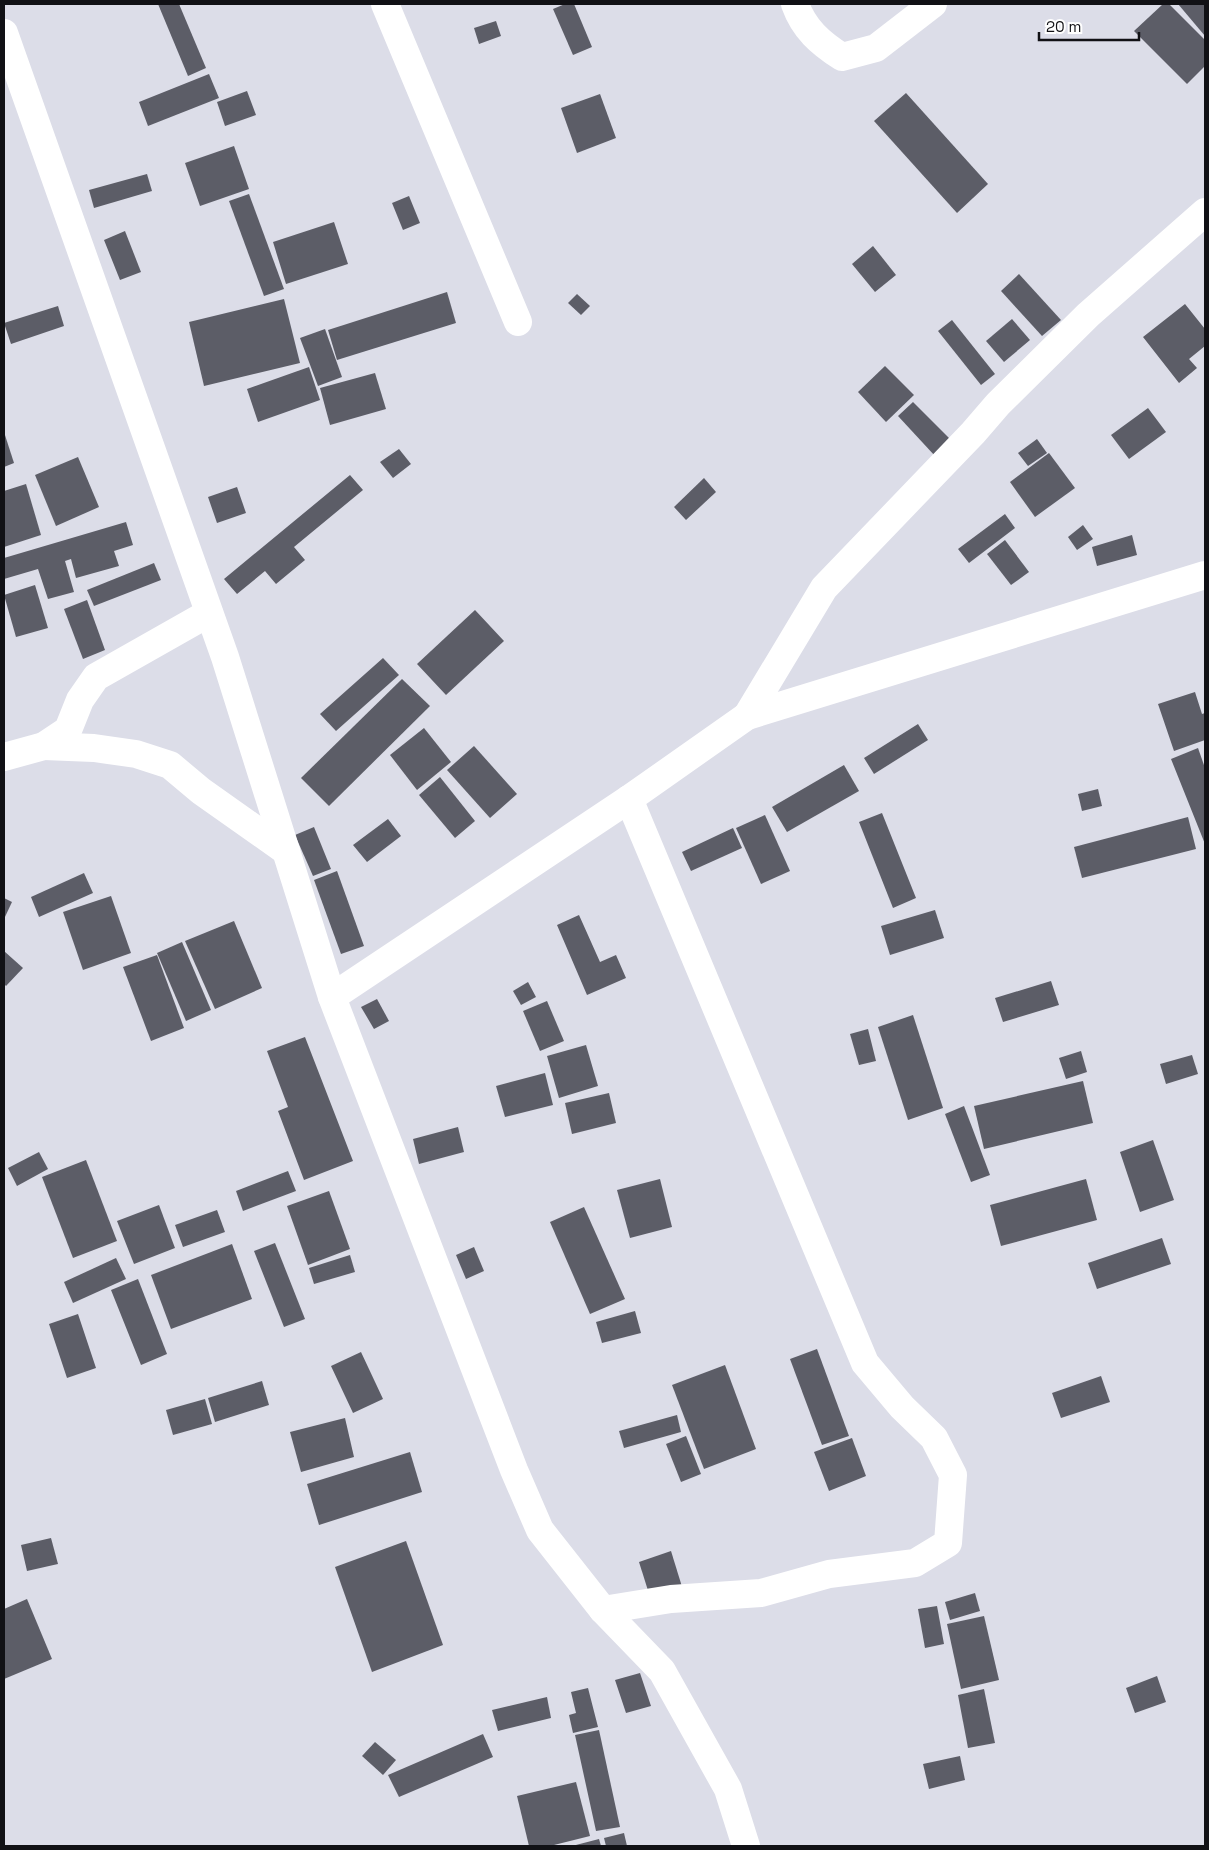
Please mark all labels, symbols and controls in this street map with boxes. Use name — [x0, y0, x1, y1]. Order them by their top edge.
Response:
scale bar — [1039, 10, 1139, 42]
text: 20 m — [1046, 17, 1081, 36]

